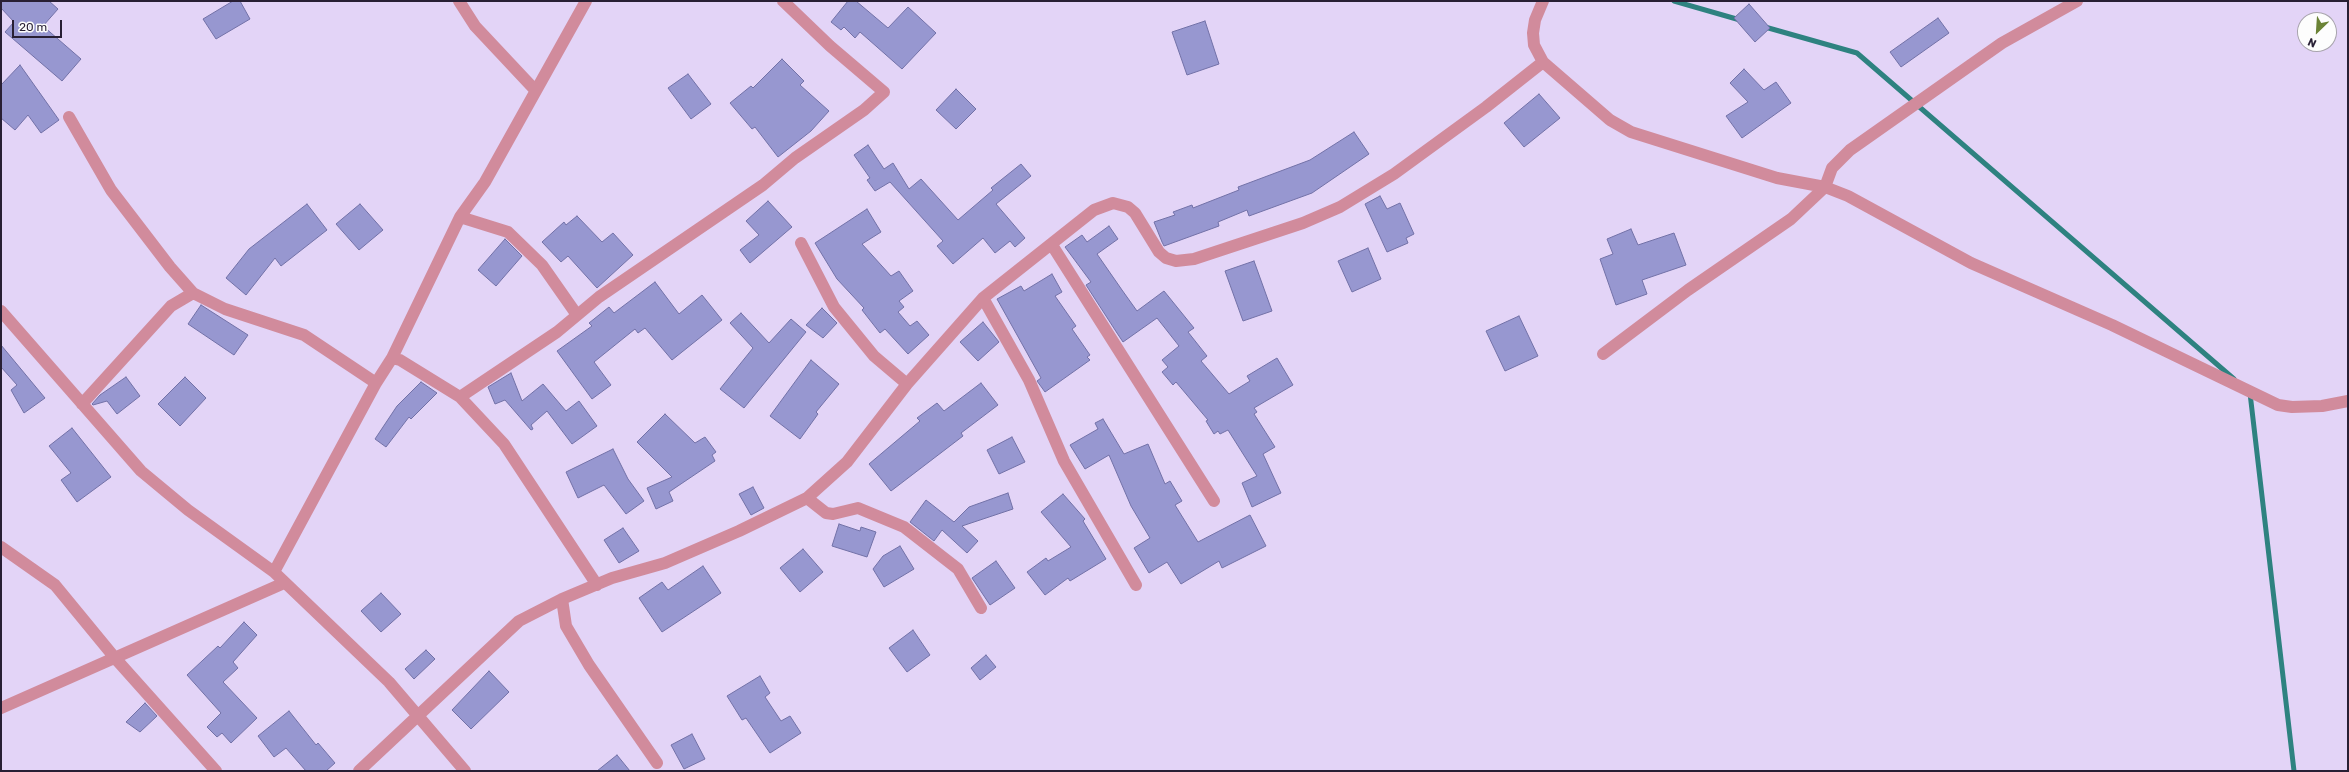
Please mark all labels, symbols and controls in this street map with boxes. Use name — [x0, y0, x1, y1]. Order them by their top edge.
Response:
scale bar — [14, 12, 64, 38]
north arrow — [2297, 12, 2337, 52]
text: 20 m — [19, 20, 47, 34]
text: N — [2306, 35, 2318, 50]

